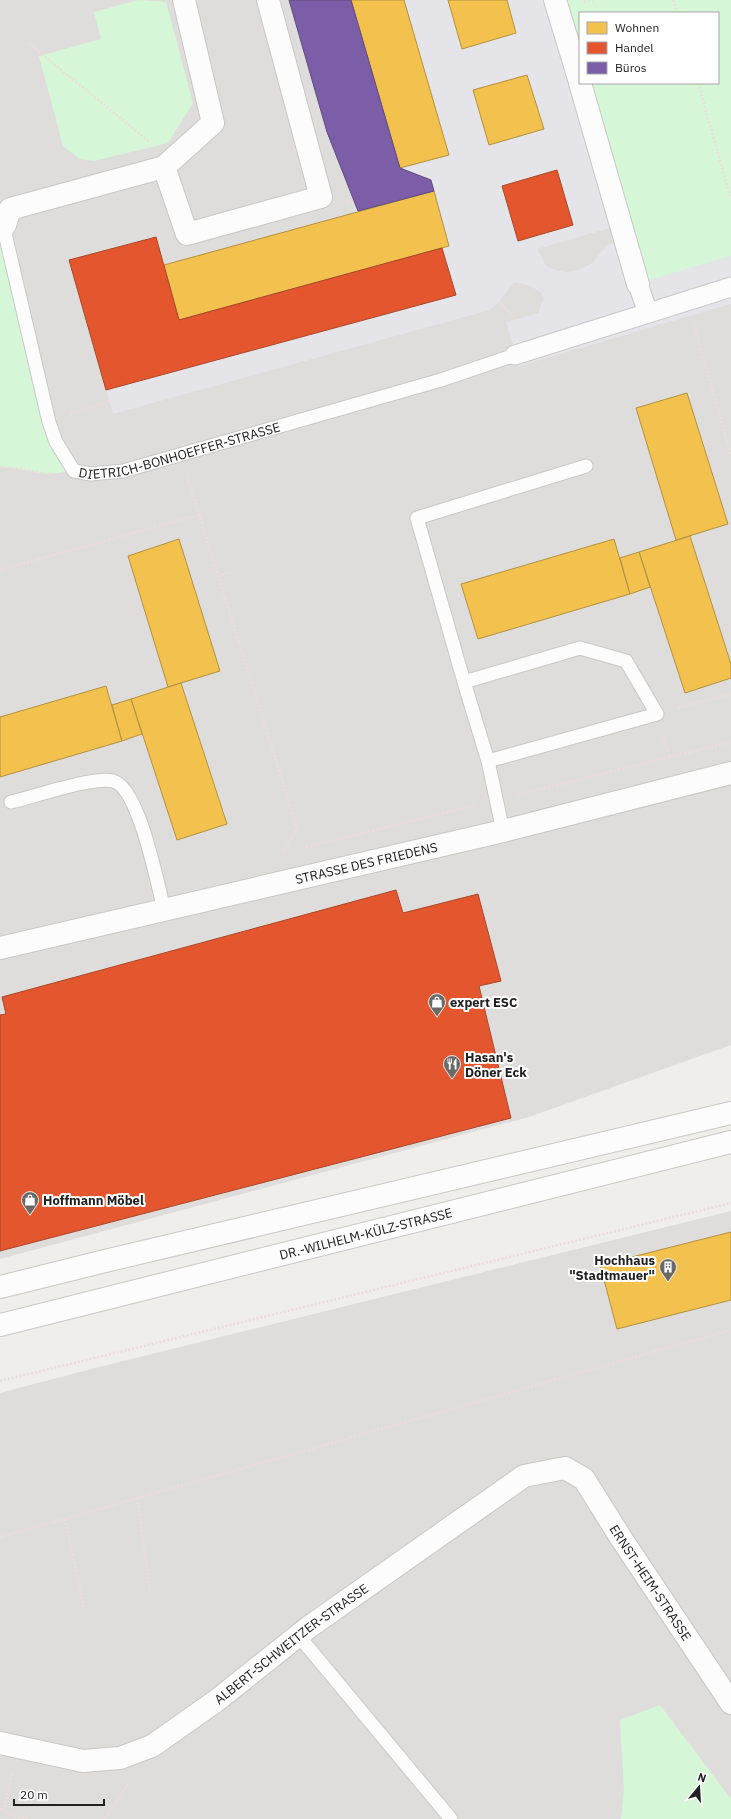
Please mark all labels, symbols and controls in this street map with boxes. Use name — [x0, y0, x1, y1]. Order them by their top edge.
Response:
legend — [579, 12, 719, 84]
text: Wohnen — [615, 20, 659, 35]
text: Handel — [615, 40, 654, 55]
text: Büros — [615, 60, 647, 75]
street label: DIETRICH-BONHOEFFER-STRASSE — [77, 418, 282, 483]
street label: STRASSE DES FRIEDENS — [293, 839, 439, 888]
shop icon: expert ESC — [427, 992, 447, 1017]
place label: expert ESC — [450, 994, 518, 1011]
place label: Hasan's Döner Eck — [465, 1049, 527, 1081]
restaurant icon: Hasan's Döner Eck — [442, 1054, 462, 1079]
shop icon: Hoffmann Möbel — [20, 1190, 40, 1215]
place label: Hoffmann Möbel — [43, 1192, 144, 1209]
street label: DR.-WILHELM-KÜLZ-STRASSE — [278, 1204, 454, 1264]
place label: Hochhaus "Stadtmauer" — [569, 1252, 655, 1284]
building icon: Hochhaus "Stadtmauer" — [658, 1257, 678, 1282]
street label: ERNST-HEIM-STRASSE — [606, 1522, 695, 1644]
street label: ALBERT-SCHWEITZER-STRASSE — [211, 1580, 372, 1708]
north arrow — [679, 1767, 719, 1807]
text: N — [696, 1770, 708, 1785]
scale bar — [14, 1781, 104, 1807]
text: 20 m — [20, 1787, 48, 1802]

